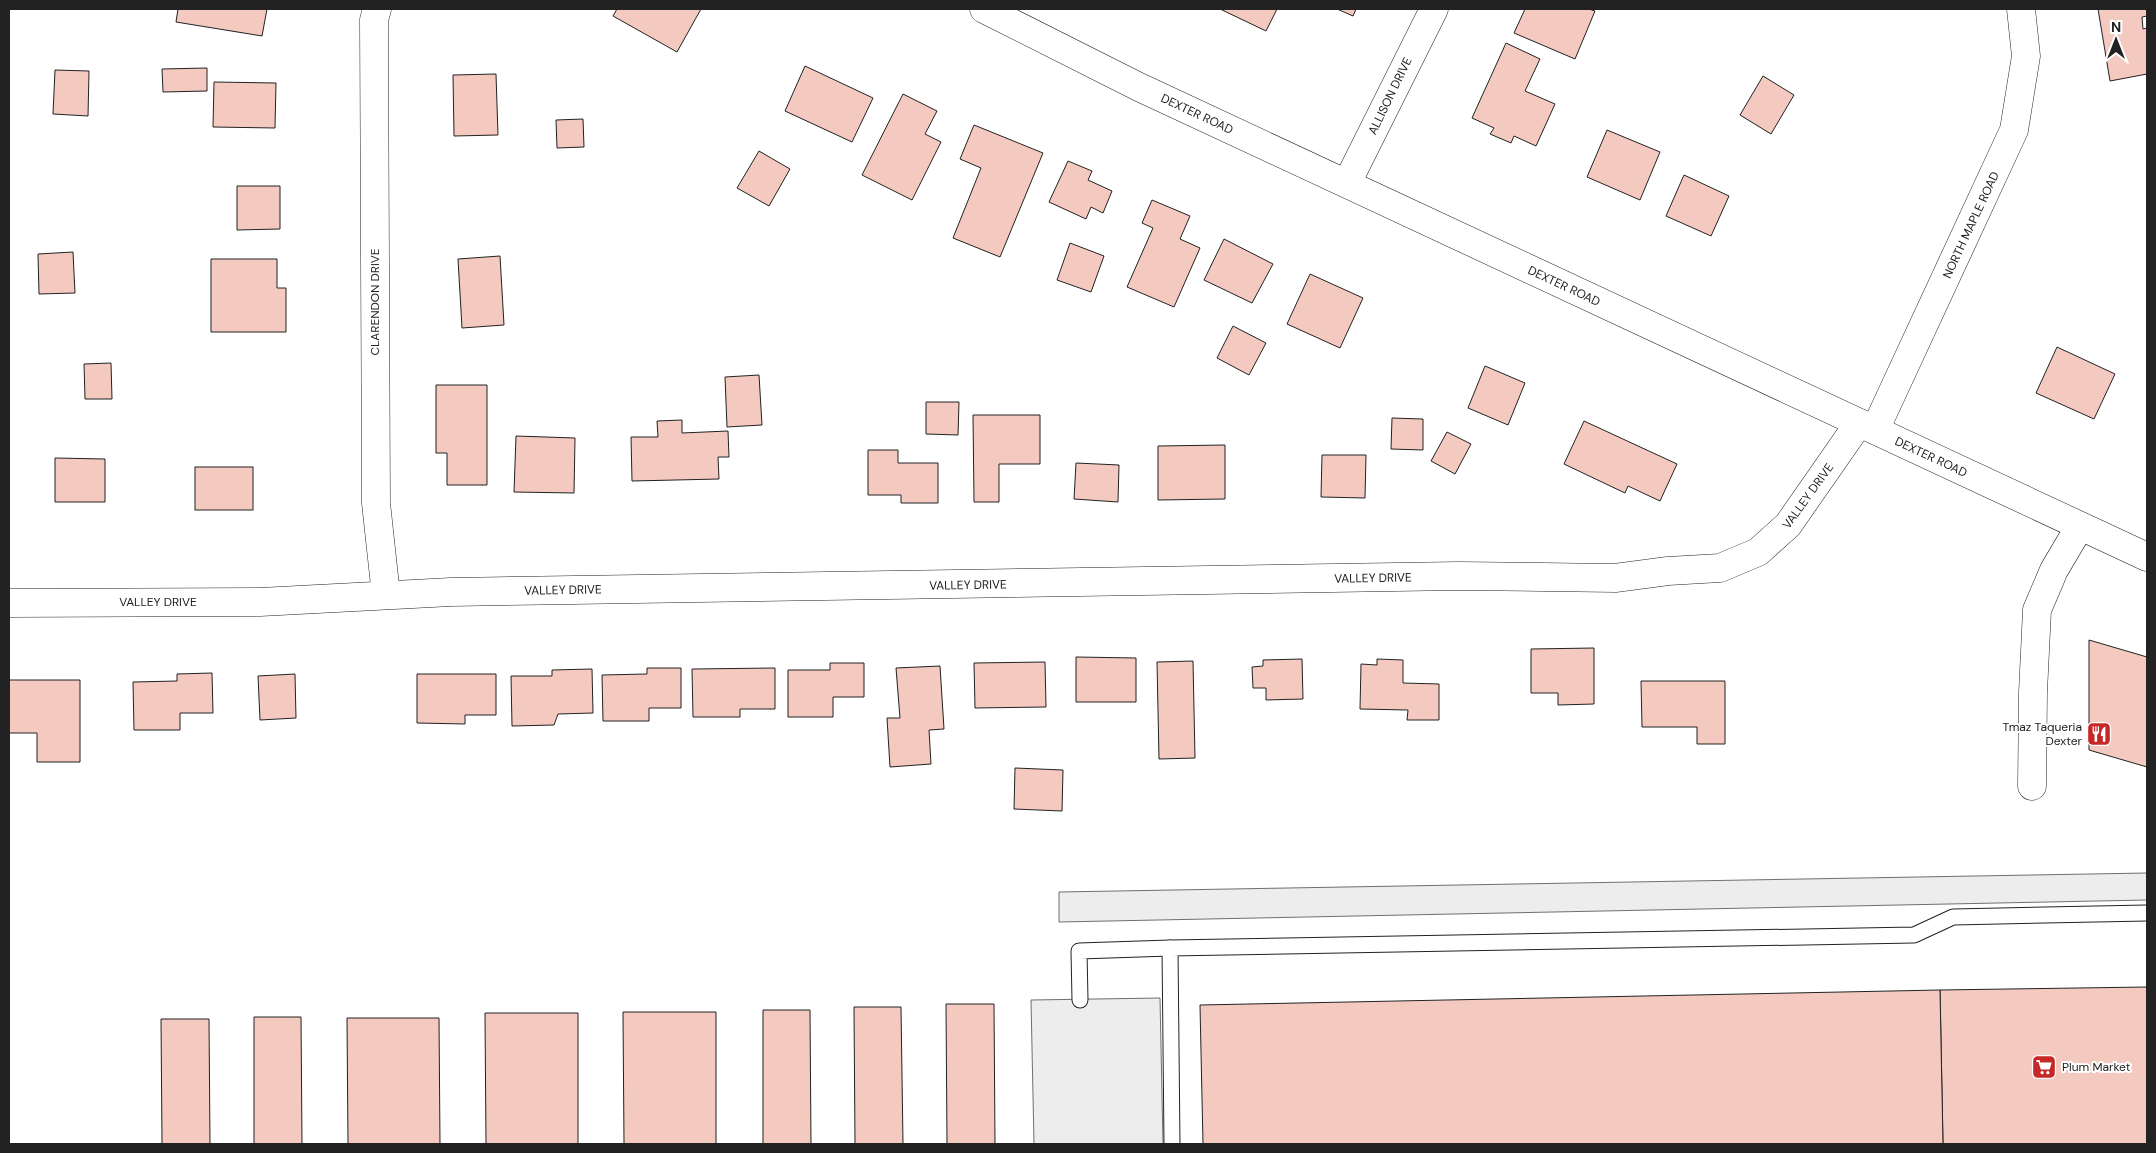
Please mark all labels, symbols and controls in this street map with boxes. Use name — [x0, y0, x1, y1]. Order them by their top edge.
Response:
north arrow — [2091, 15, 2141, 65]
text: N — [2111, 18, 2121, 36]
street label: ALLISON DRIVE — [1364, 54, 1416, 137]
street label: DEXTER ROAD — [1158, 90, 1236, 138]
street label: NORTH MAPLE ROAD — [1939, 169, 2003, 281]
street label: CLARENDON DRIVE — [367, 248, 383, 356]
street label: DEXTER ROAD — [1525, 262, 1603, 310]
street label: DEXTER ROAD — [1892, 433, 1970, 481]
street label: VALLEY DRIVE — [1779, 460, 1837, 532]
street label: VALLEY DRIVE — [1334, 569, 1412, 587]
street label: VALLEY DRIVE — [929, 576, 1007, 594]
street label: VALLEY DRIVE — [524, 581, 602, 599]
street label: VALLEY DRIVE — [119, 594, 197, 610]
place label: Tmaz Taqueria Dexter — [2003, 719, 2083, 749]
restaurant icon: Tmaz Taqueria Dexter — [2086, 721, 2112, 747]
supermarket icon: Plum Market — [2031, 1054, 2057, 1080]
place label: Plum Market — [2062, 1059, 2131, 1075]

